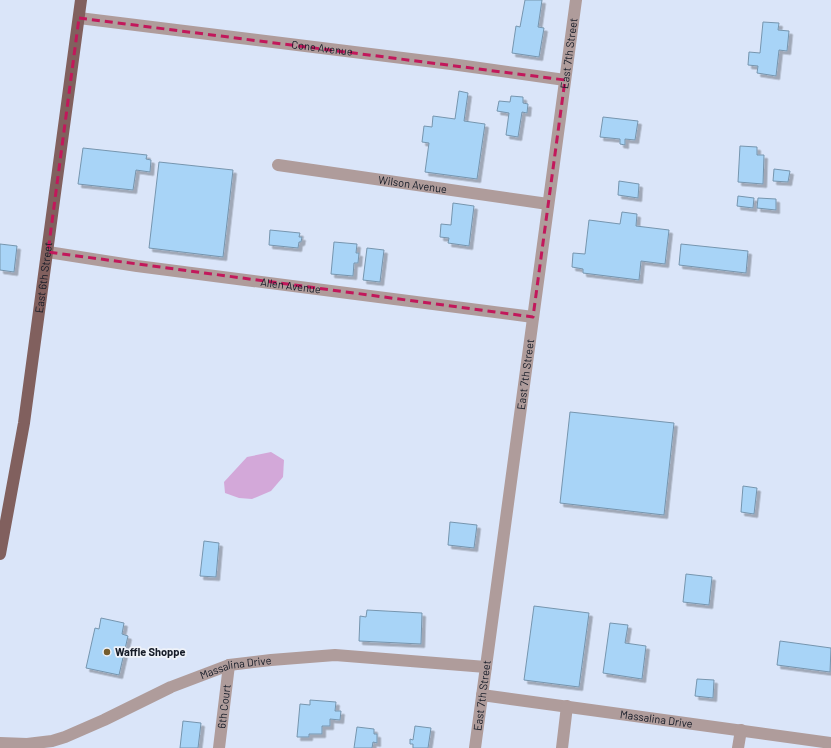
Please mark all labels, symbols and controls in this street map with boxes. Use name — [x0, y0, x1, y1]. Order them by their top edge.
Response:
street label: East 7th Street — [557, 17, 580, 89]
street label: Cone Avenue — [291, 37, 354, 58]
street label: Wilson Avenue — [377, 173, 448, 195]
street label: East 6th Street — [32, 241, 54, 314]
street label: Allen Avenue — [260, 275, 322, 296]
street label: East 7th Street — [514, 338, 536, 410]
place label: Waffle Shoppe — [115, 645, 186, 658]
marker: Waffle Shoppe — [102, 647, 112, 657]
street label: Massalina Drive — [198, 653, 272, 681]
street label: East 7th Street — [470, 659, 493, 732]
street label: 6th Court — [214, 683, 233, 729]
street label: Massalina Drive — [619, 707, 694, 730]

